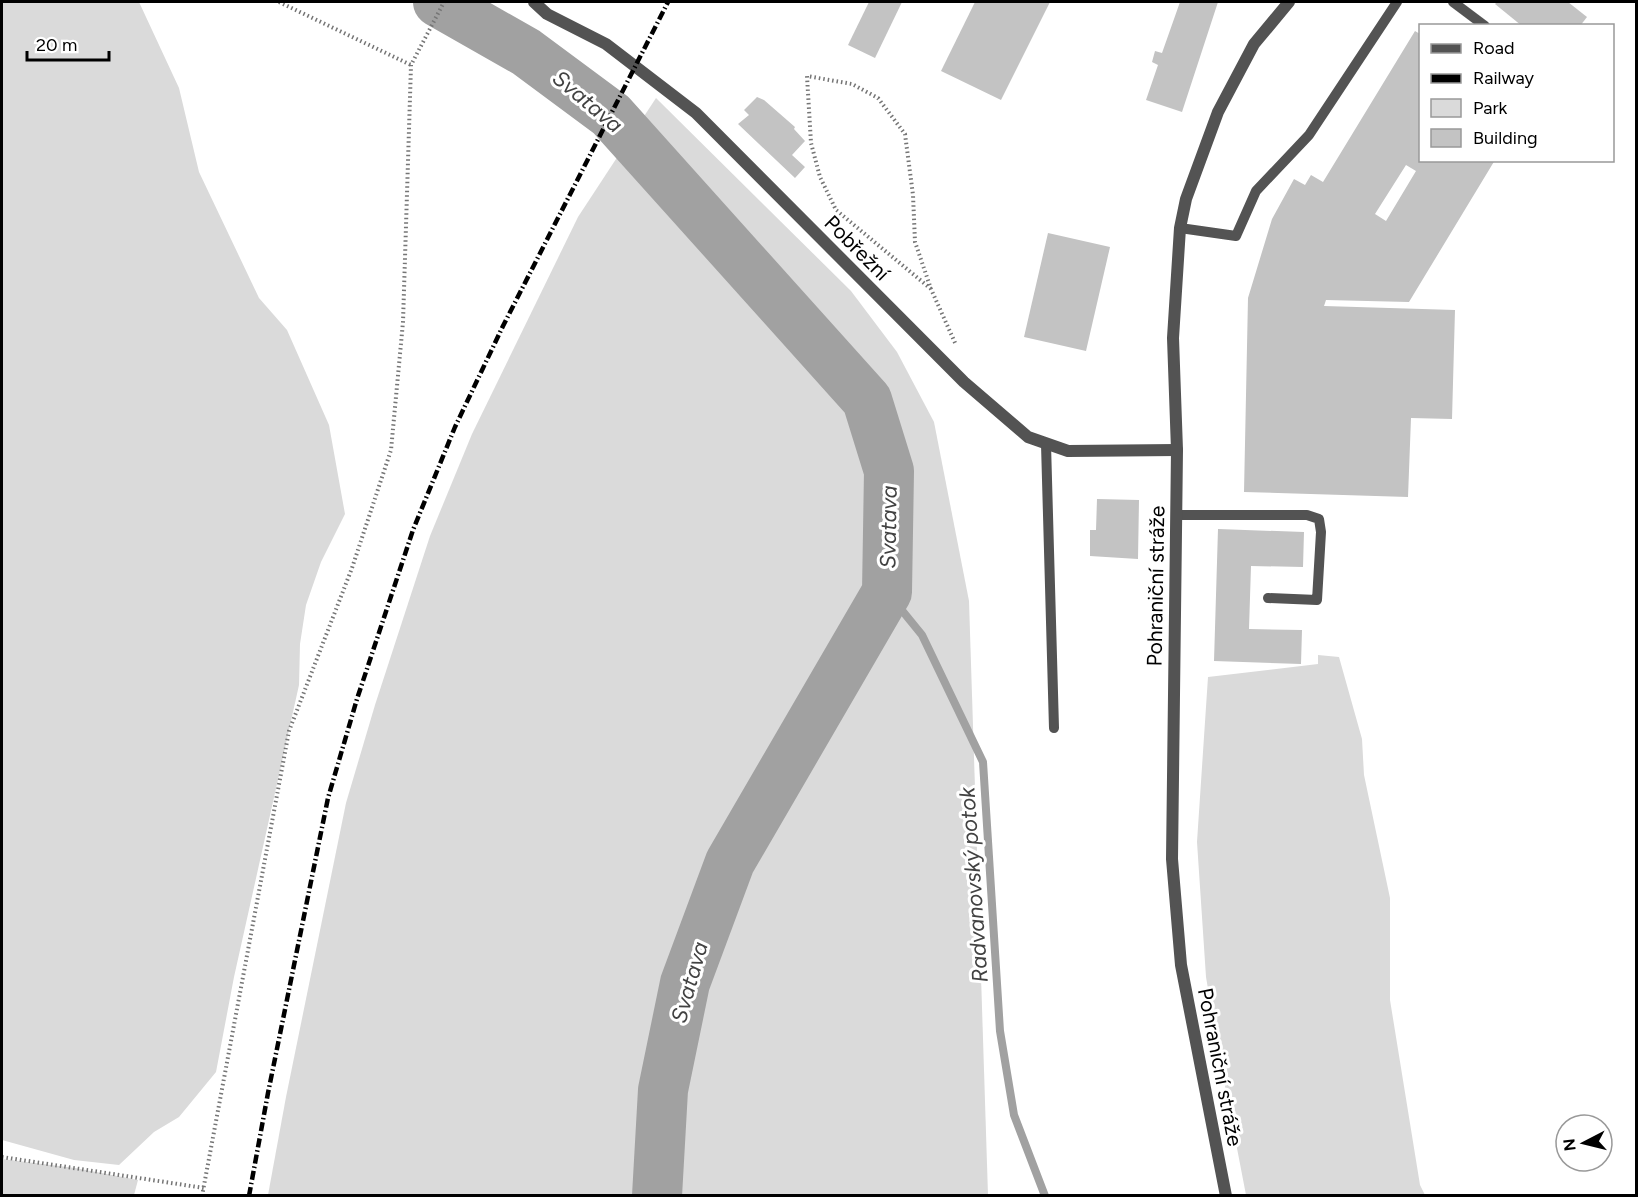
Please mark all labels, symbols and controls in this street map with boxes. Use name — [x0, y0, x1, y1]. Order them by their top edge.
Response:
scale bar — [27, 24, 110, 62]
legend — [1419, 24, 1614, 162]
text: 20 m — [36, 34, 77, 56]
text: Road — [1473, 37, 1514, 59]
water label: Svatava — [547, 64, 628, 138]
text: Railway — [1473, 67, 1535, 89]
text: Park — [1473, 97, 1508, 119]
text: Building — [1473, 127, 1538, 149]
street label: Pobřežní — [820, 210, 896, 286]
water label: Svatava — [874, 485, 903, 569]
street label: Pohraniční stráže — [1142, 505, 1169, 667]
water label: Radvanovský potok — [953, 785, 994, 984]
water label: Svatava — [665, 938, 714, 1026]
street label: Pohraniční stráže — [1193, 986, 1248, 1148]
north arrow — [1554, 1113, 1614, 1173]
text: N — [1559, 1137, 1580, 1152]

